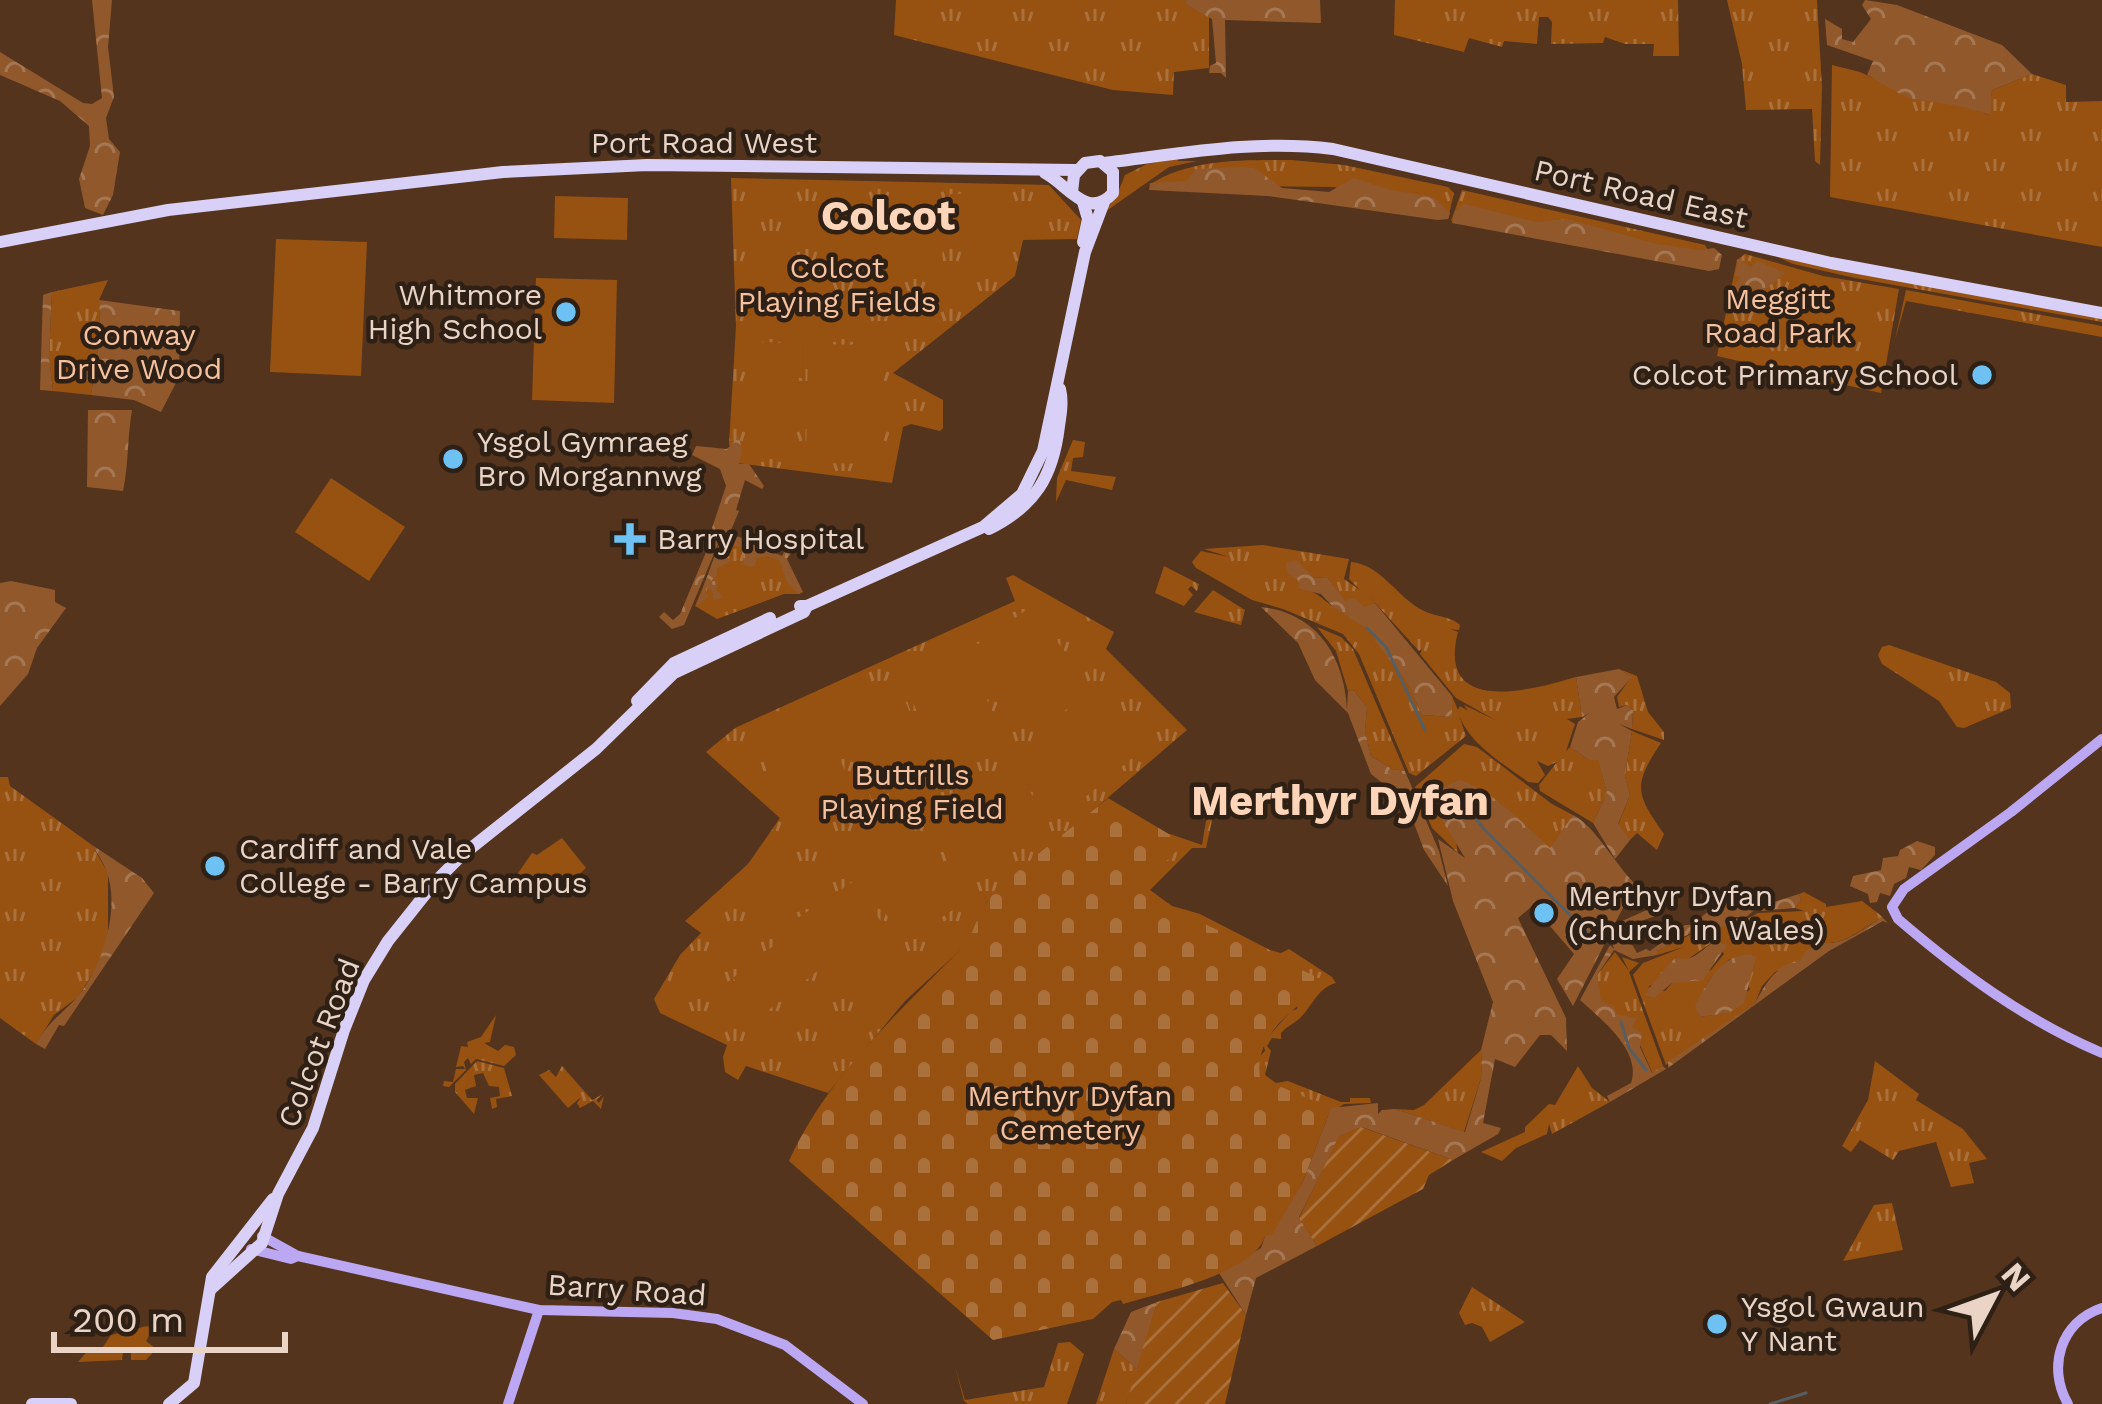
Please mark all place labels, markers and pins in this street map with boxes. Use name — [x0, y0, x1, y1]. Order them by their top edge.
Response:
place label: Whitmore High School — [367, 277, 542, 346]
marker: Whitmore High School — [553, 299, 579, 325]
place label: Colcot Primary School — [1632, 357, 1958, 392]
marker: Colcot Primary School — [1969, 362, 1995, 388]
place label: Ysgol Gymraeg Bro Morgannwg — [477, 424, 702, 493]
marker: Ysgol Gymraeg Bro Morgannwg — [440, 446, 466, 472]
place label: Barry Hospital — [657, 521, 864, 556]
marker: Barry Hospital — [614, 523, 646, 555]
place label: Cardiff and Vale College - Barry Campus — [239, 831, 588, 900]
marker: Cardiff and Vale College - Barry Campus — [202, 853, 228, 879]
place label: Merthyr Dyfan (Church in Wales) — [1568, 878, 1825, 947]
marker: Merthyr Dyfan (Church in Wales) — [1531, 900, 1557, 926]
place label: Ysgol Gwaun Y Nant — [1741, 1289, 1925, 1358]
marker: Ysgol Gwaun Y Nant — [1704, 1311, 1730, 1337]

